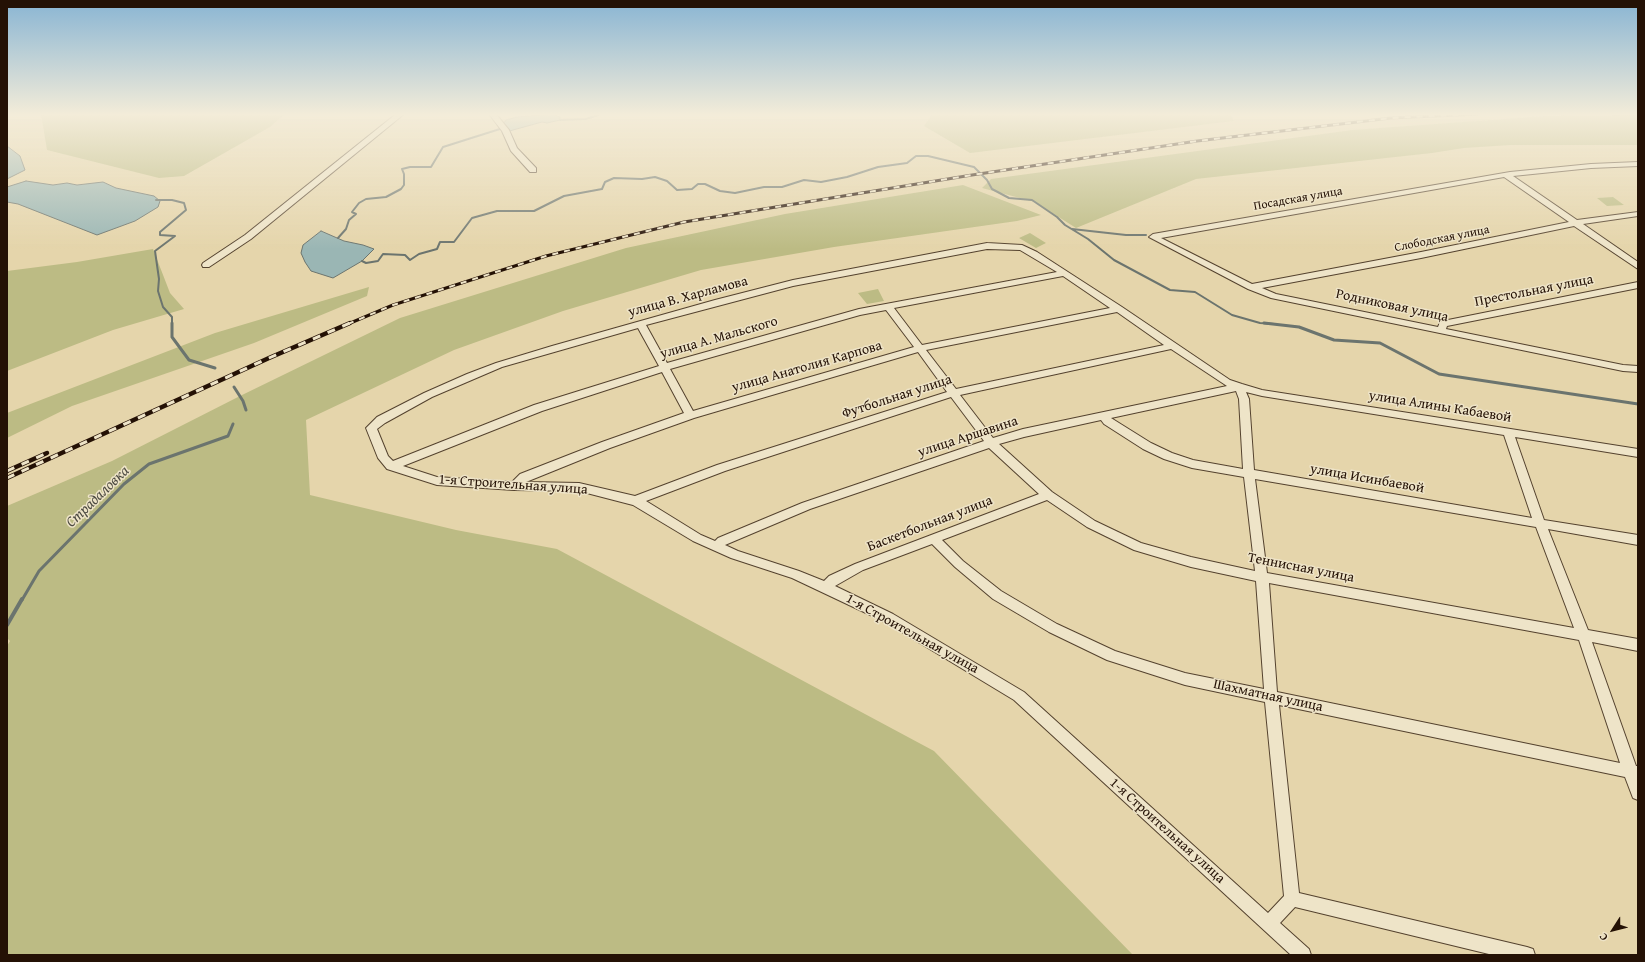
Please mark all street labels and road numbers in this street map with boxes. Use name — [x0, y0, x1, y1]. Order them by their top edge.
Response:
street label: Посадская улица — [1253, 184, 1343, 214]
street label: Слободская улица — [1393, 223, 1491, 255]
street label: Престольная улица — [1473, 271, 1595, 311]
street label: улица В. Харламова — [626, 273, 750, 321]
street label: Родниковая улица — [1334, 286, 1450, 326]
street label: улица А. Мальского — [658, 313, 780, 363]
street label: улица Анатолия Карпова — [730, 337, 884, 397]
street label: Футбольная улица — [840, 371, 954, 423]
street label: улица Алины Кабаевой — [1367, 387, 1513, 427]
street label: улица Аршавина — [916, 413, 1020, 461]
street label: улица Исинбаевой — [1309, 461, 1425, 497]
street label: 1-я Строительная улица — [438, 471, 588, 499]
street label: Баскетбольная улица — [865, 492, 995, 556]
street label: Теннисная улица — [1246, 549, 1356, 587]
street label: 1-я Строительная улица — [843, 590, 981, 678]
street label: Шахматная улица — [1212, 676, 1324, 716]
street label: 1-я Строительная улица — [1106, 775, 1228, 887]

